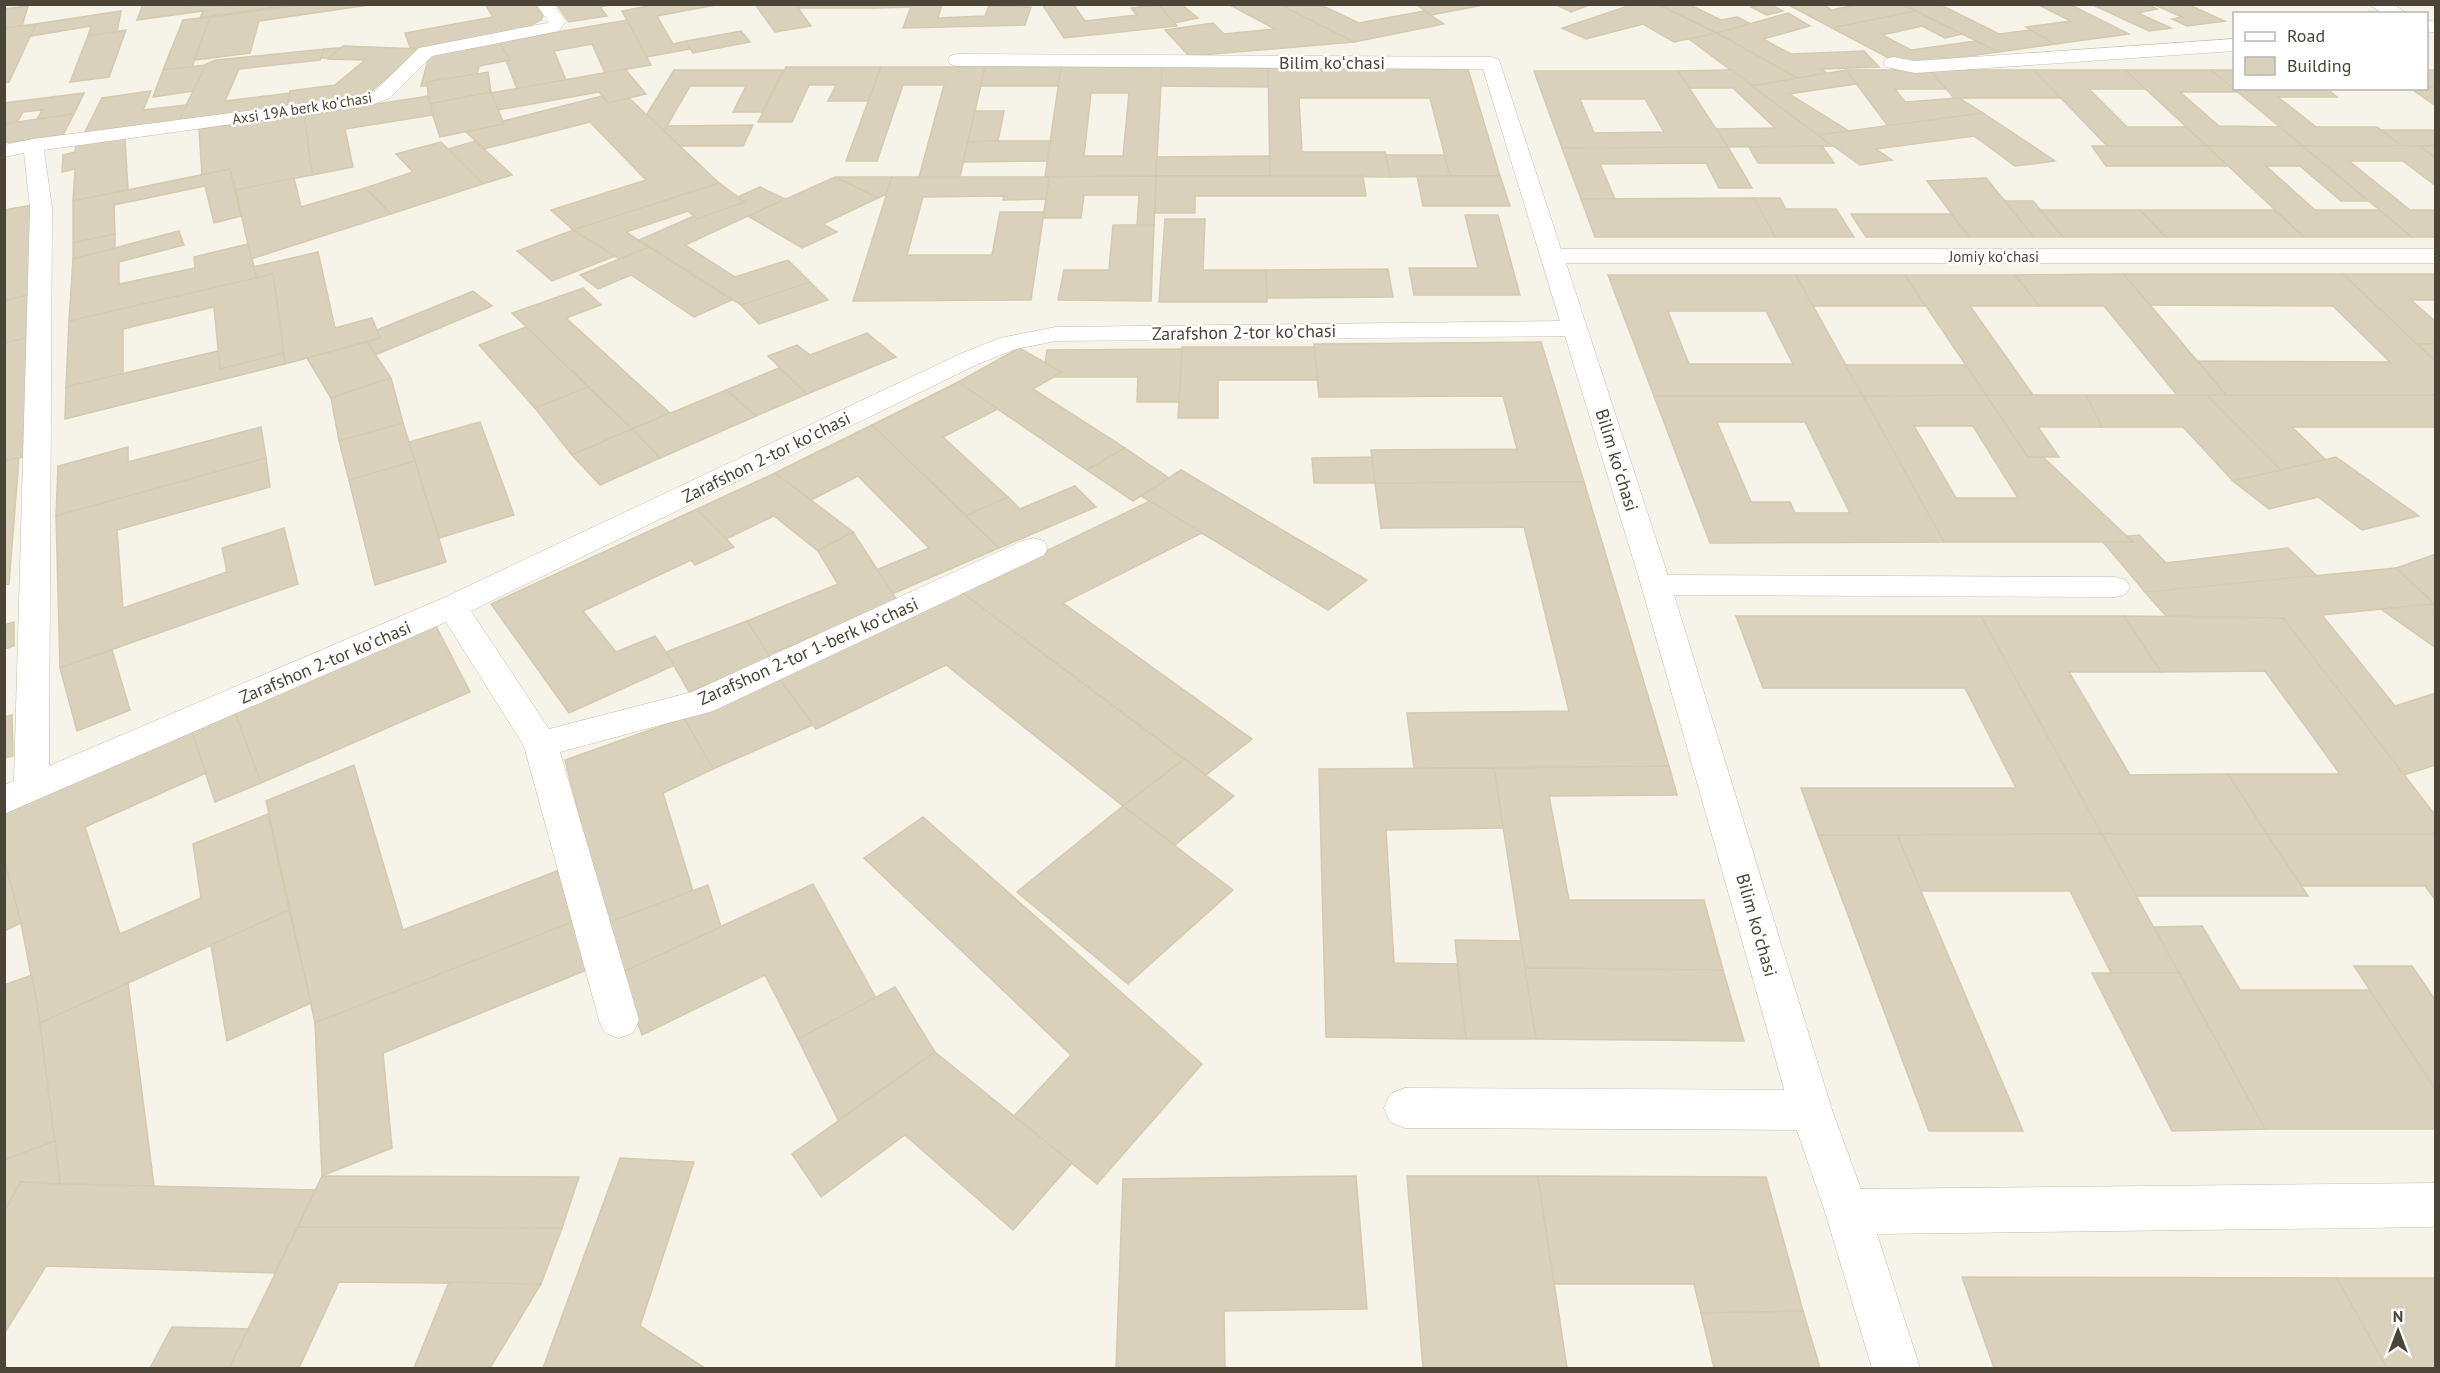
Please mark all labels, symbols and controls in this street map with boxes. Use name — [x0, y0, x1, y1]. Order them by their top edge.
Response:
legend — [2233, 12, 2428, 90]
text: Road — [2287, 24, 2325, 47]
street label: Bilim koʻchasi — [1279, 51, 1385, 74]
text: Building — [2287, 54, 2351, 77]
street label: Аxsi 19А berk koʼchasi — [231, 88, 373, 128]
street label: Jomiy koʻchasi — [1948, 247, 2039, 266]
street label: Zarafshon 2-tor koʼchasi — [1152, 319, 1336, 345]
street label: Zarafshon 2-tor koʼchasi — [678, 406, 854, 508]
street label: Bilim koʻchasi — [1590, 406, 1644, 514]
street label: Zarafshon 2-tor 1-berk koʼchasi — [694, 592, 922, 710]
street label: Zarafshon 2-tor koʼchasi — [236, 615, 414, 709]
street label: Bilim koʻchasi — [1731, 871, 1783, 979]
north arrow — [2368, 1301, 2428, 1361]
text: N — [2393, 1306, 2403, 1326]

